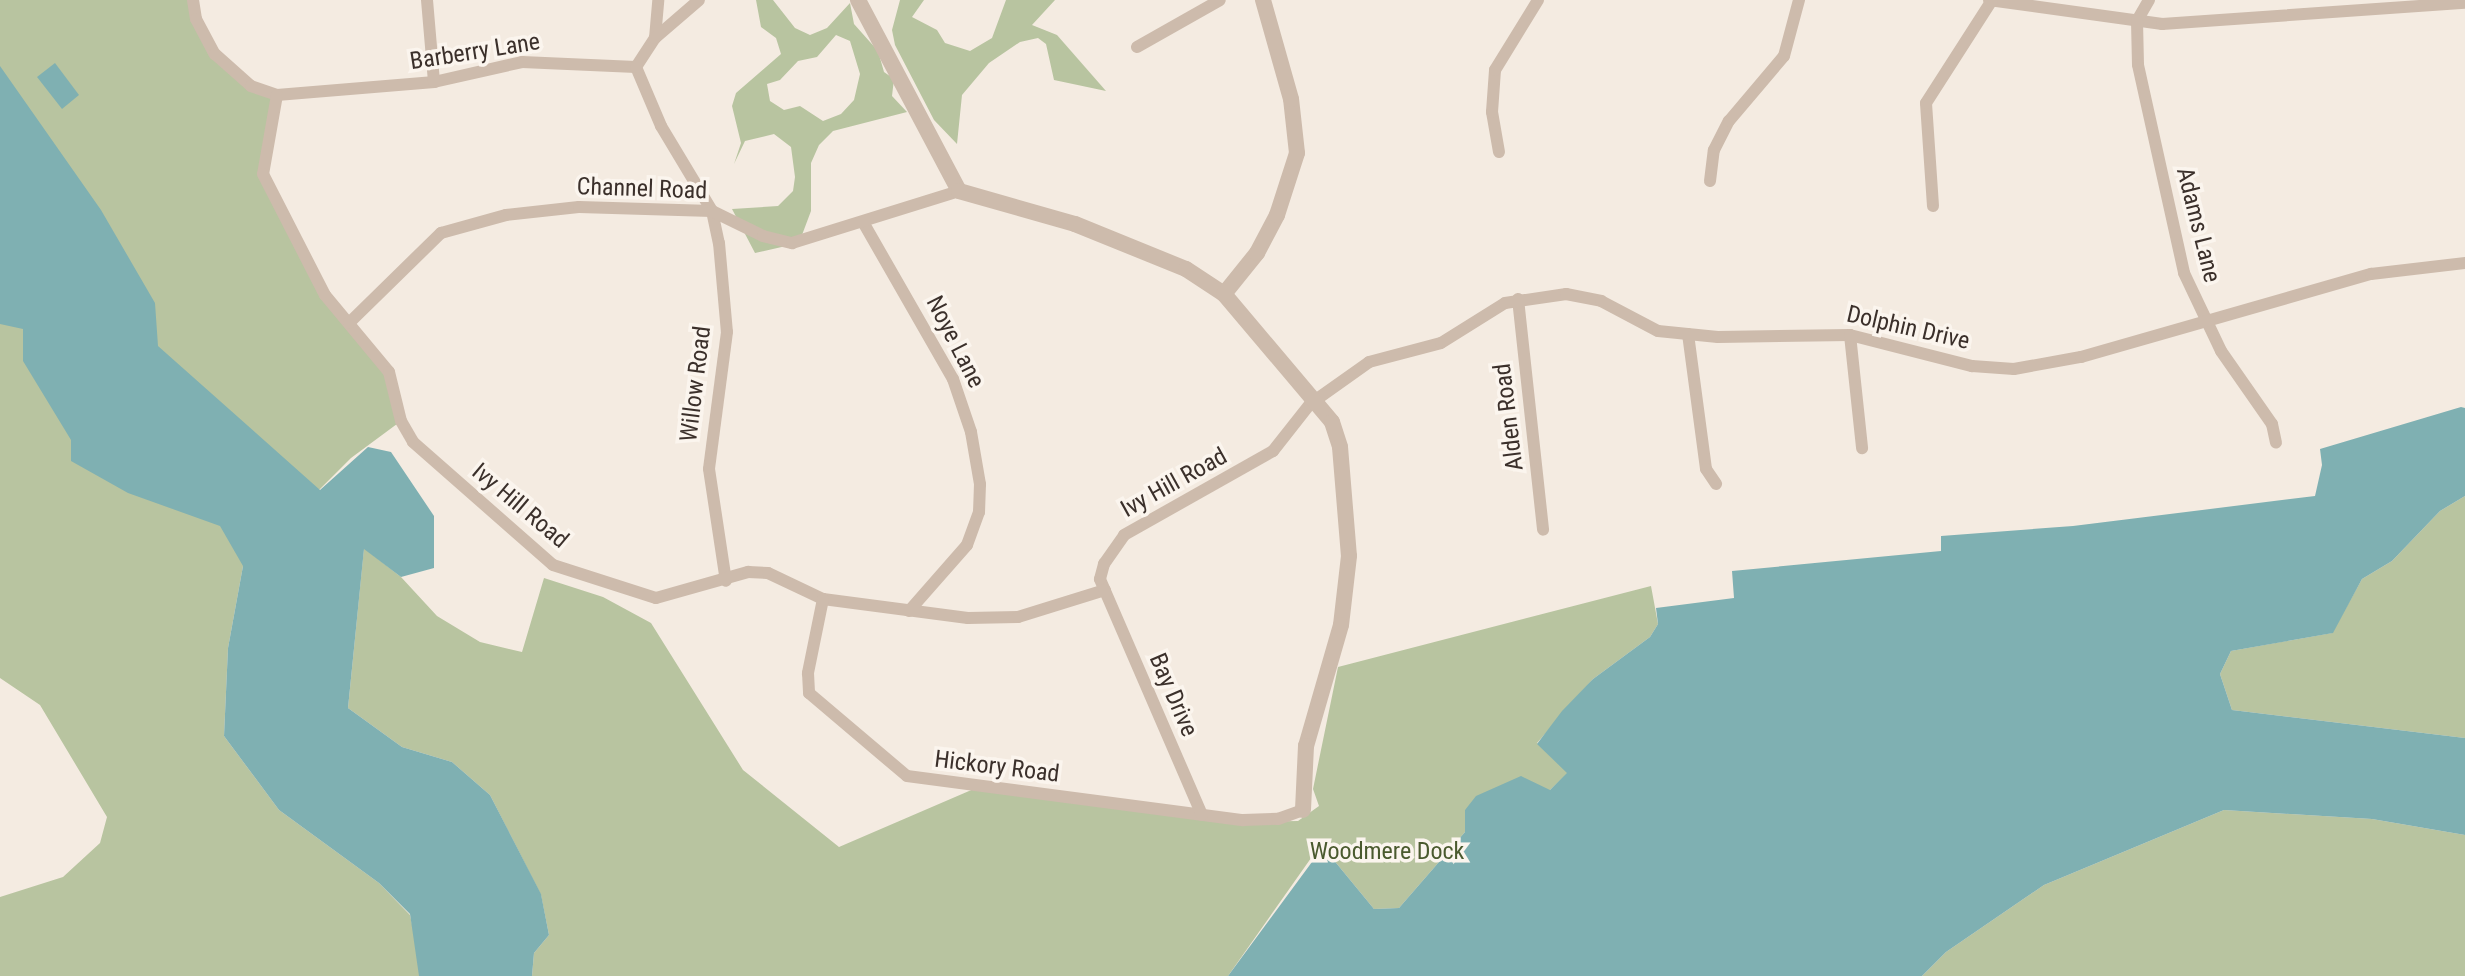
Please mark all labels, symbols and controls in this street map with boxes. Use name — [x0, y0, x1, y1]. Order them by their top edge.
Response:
street label: Barberry Lane — [408, 28, 542, 76]
street label: Adams Lane — [2170, 164, 2226, 286]
street label: Channel Road — [576, 172, 708, 206]
street label: Noye Lane — [920, 291, 990, 393]
street label: Dolphin Drive — [1844, 300, 1972, 356]
street label: Willow Road — [675, 325, 717, 443]
street label: Alden Road — [1488, 362, 1530, 472]
street label: Ivy Hill Road — [1116, 442, 1232, 524]
street label: Ivy Hill Road — [466, 457, 574, 555]
street label: Bay Drive — [1143, 649, 1203, 741]
street label: Hickory Road — [933, 745, 1061, 789]
park label: Woodmere Dock — [1310, 838, 1464, 866]

